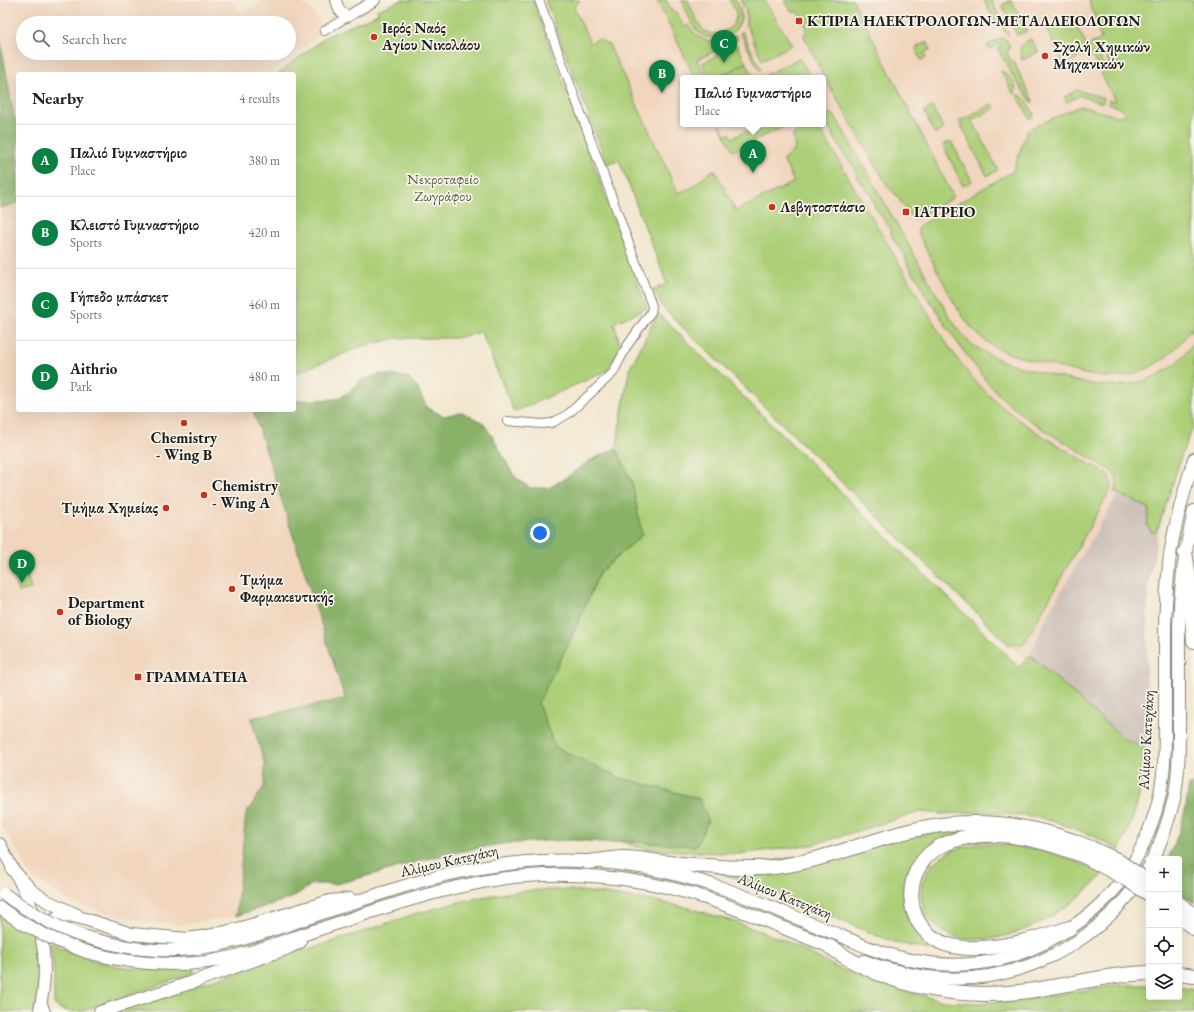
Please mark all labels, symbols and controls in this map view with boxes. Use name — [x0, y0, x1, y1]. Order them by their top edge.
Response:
place label: ΚΤΙΡΙΑ ΗΛΕΚΤΡΟΛΟΓΩΝ-ΜΕΤΑΛΛΕΙΟΛΟΓΩΝ — [807, 11, 1141, 30]
search box — [16, 16, 296, 60]
marker: ΚΤΙΡΙΑ ΗΛΕΚΤΡΟΛΟΓΩΝ-ΜΕΤΑΛΛΕΙΟΛΟΓΩΝ — [794, 16, 804, 26]
place label: Ιερός Ναός Αγίου Νικολάου — [381, 18, 480, 54]
icon: search — [30, 27, 52, 49]
text: Search here — [62, 29, 127, 48]
pin: C — [711, 30, 737, 63]
marker: Ιερός Ναός Αγίου Νικολάου — [369, 32, 379, 42]
place label: Σχολή Χημικών Μηχανικών — [1053, 37, 1150, 73]
marker: Σχολή Χημικών Μηχανικών — [1040, 51, 1050, 61]
pin: B — [649, 60, 675, 93]
popup — [680, 75, 826, 127]
text: Παλιό Γυμναστήριο — [694, 83, 812, 102]
text: Nearby — [32, 87, 84, 109]
text: 4 results — [239, 90, 280, 107]
text: Place — [694, 102, 720, 119]
pin: A — [740, 140, 766, 173]
text: Παλιό Γυμναστήριο — [70, 143, 187, 162]
text: A — [40, 152, 50, 169]
text: 380 m — [249, 152, 280, 169]
text: Place — [70, 162, 96, 179]
park label: Νεκροταφείο Ζωγράφου — [407, 169, 479, 205]
place label: Λεβητοστάσιο — [779, 197, 865, 216]
marker: Λεβητοστάσιο — [767, 202, 777, 212]
place label: ΙΑΤΡΕΙΟ — [914, 202, 975, 221]
marker: ΙΑΤΡΕΙΟ — [901, 207, 911, 217]
text: Κλειστό Γυμναστήριο — [70, 215, 199, 234]
text: B — [41, 224, 49, 241]
text: 420 m — [249, 224, 280, 241]
text: Sports — [70, 234, 102, 251]
text: Γήπεδο μπάσκετ — [70, 287, 168, 306]
text: C — [40, 296, 50, 313]
text: 460 m — [249, 296, 280, 313]
text: Sports — [70, 306, 102, 323]
text: Aithrio — [70, 359, 117, 378]
text: D — [40, 368, 50, 385]
text: 480 m — [249, 368, 280, 385]
text: Park — [70, 378, 92, 395]
marker: Chemistry - Wing Β — [179, 418, 189, 428]
place label: Chemistry - Wing Β — [151, 428, 218, 464]
place label: Chemistry - Wing Α — [212, 476, 279, 512]
marker: Chemistry - Wing Α — [199, 490, 209, 500]
place label: Τμήμα Χημείας — [61, 498, 159, 517]
marker: Τμήμα Χημείας — [161, 503, 171, 513]
your location — [530, 523, 550, 543]
pin: D — [9, 550, 35, 583]
place label: Τμήμα Φαρμακευτικής — [240, 570, 334, 606]
marker: Τμήμα Φαρμακευτικής — [227, 584, 237, 594]
place label: Department of Biology — [68, 593, 145, 629]
marker: Department of Biology — [55, 607, 65, 617]
place label: ΓΡΑΜΜΑΤΕΙΑ — [146, 667, 248, 686]
marker: ΓΡΑΜΜΑΤΕΙΑ — [133, 672, 143, 682]
street label: Αλίμου Κατεχάκη — [1133, 690, 1158, 791]
street label: Αλίμου Κατεχάκη — [397, 840, 500, 881]
map controls — [1146, 856, 1182, 1000]
button: + — [1146, 856, 1182, 892]
street label: Αλίμου Κατεχάκη — [734, 868, 835, 923]
button: − — [1146, 892, 1182, 928]
button: locate — [1146, 928, 1182, 964]
button: layers — [1146, 964, 1182, 1000]

